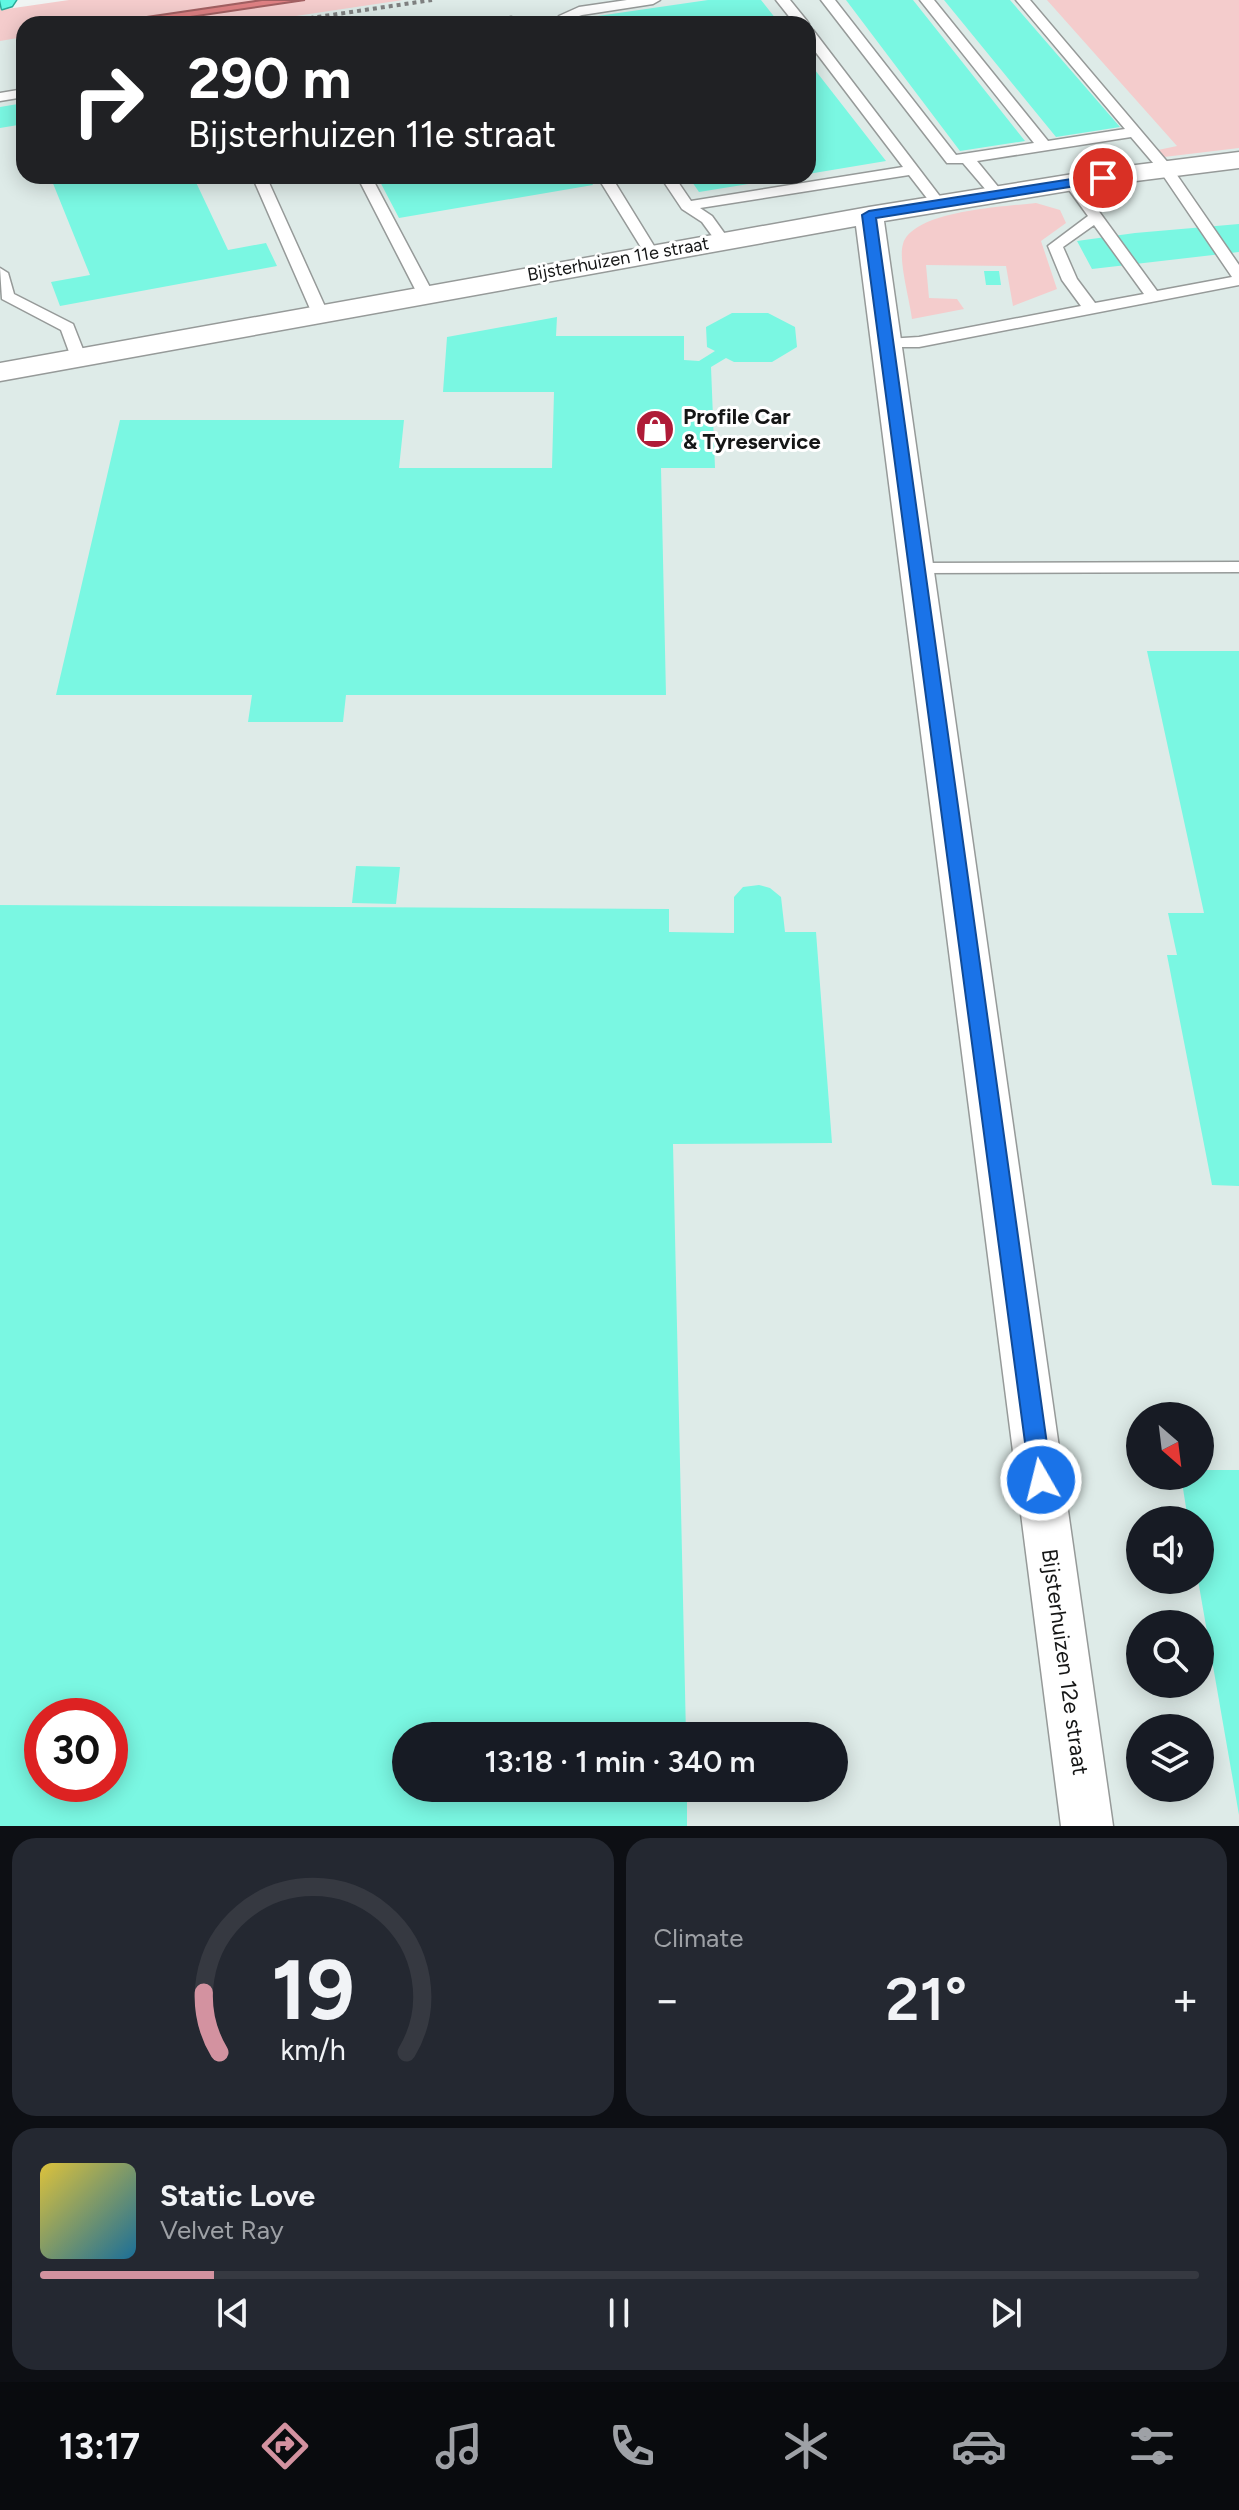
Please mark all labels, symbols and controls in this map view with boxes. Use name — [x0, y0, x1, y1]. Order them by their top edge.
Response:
text: 290 m — [188, 45, 351, 112]
icon: right — [56, 48, 160, 152]
text: Bijsterhuizen 11e straat — [188, 113, 556, 156]
pin — [1069, 144, 1137, 212]
icon: arrive — [1081, 156, 1125, 200]
street label: Bijsterhuizen 11e straat — [525, 232, 711, 286]
place label: Profile Car & Tyreservice — [683, 403, 821, 455]
shop icon: Profile Car & Tyreservice — [634, 408, 676, 450]
north arrow — [1126, 1402, 1214, 1490]
map controls — [1126, 1402, 1214, 1802]
position arrow — [999, 1438, 1083, 1522]
button: sound — [1126, 1506, 1214, 1594]
street label: Bijsterhuizen 12e straat — [1036, 1547, 1094, 1777]
button: search — [1126, 1610, 1214, 1698]
speed limit sign: 30 — [24, 1698, 128, 1802]
button: layers — [1126, 1714, 1214, 1802]
text: 13:18 · 1 min · 340 m — [485, 1743, 755, 1780]
text: Climate — [654, 1922, 743, 1954]
text: 19 — [271, 1940, 354, 2040]
text: 21° — [885, 1963, 967, 2035]
text: − — [654, 1973, 681, 2026]
text: + — [1172, 1973, 1199, 2026]
text: km/h — [280, 2033, 345, 2067]
text: Static Love — [160, 2177, 315, 2214]
text: Velvet Ray — [160, 2214, 284, 2246]
icon: previous — [211, 2291, 255, 2335]
icon: pause — [597, 2291, 641, 2335]
icon: next — [984, 2291, 1028, 2335]
icon: directions — [257, 2418, 313, 2474]
icon: music — [431, 2418, 487, 2474]
icon: phone — [604, 2418, 660, 2474]
icon: climate — [778, 2418, 834, 2474]
icon: car — [951, 2418, 1007, 2474]
icon: filters — [1124, 2418, 1180, 2474]
text: 13:17 — [59, 2425, 140, 2468]

